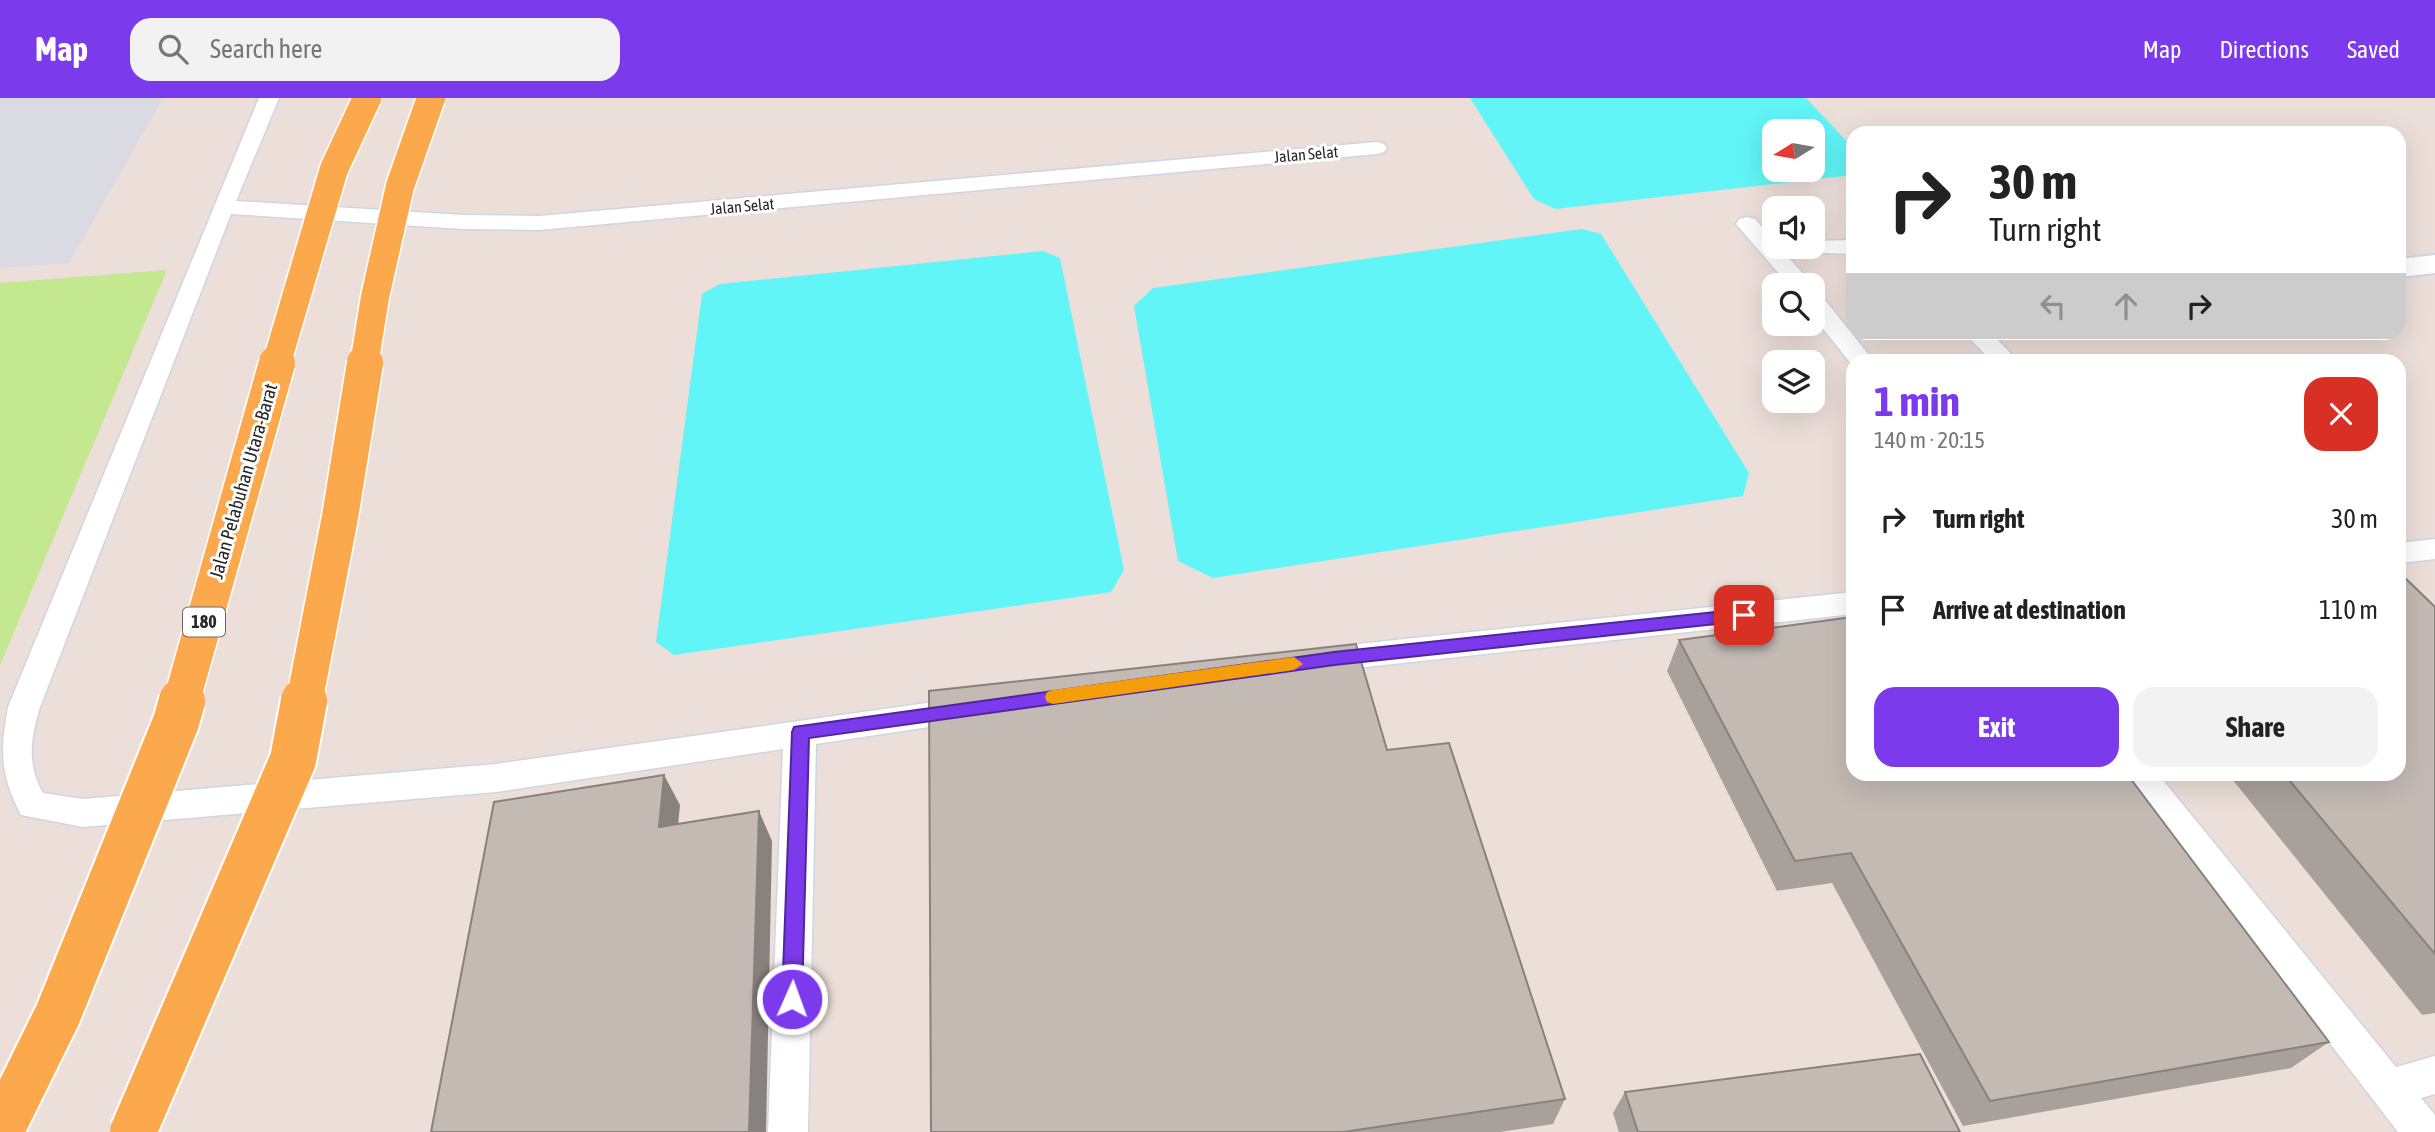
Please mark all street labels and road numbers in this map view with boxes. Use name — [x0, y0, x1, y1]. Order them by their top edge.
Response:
street label: Jalan Selat — [1273, 142, 1339, 166]
street label: Jalan Selat — [709, 194, 775, 218]
street label: Jalan Pelabuhan Utara-Barat — [205, 381, 281, 581]
road number: 180 — [183, 608, 225, 636]

